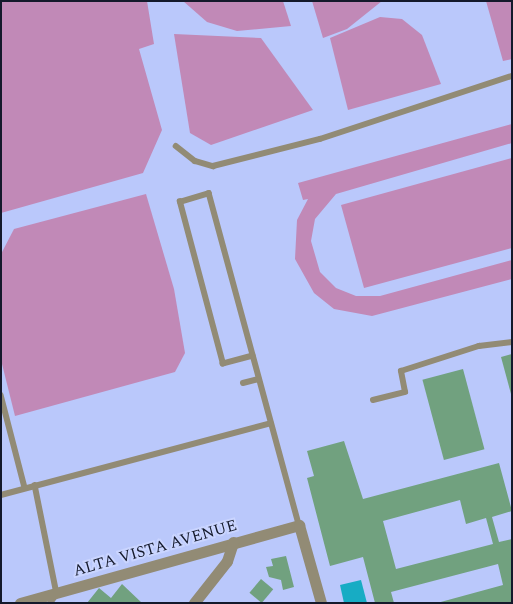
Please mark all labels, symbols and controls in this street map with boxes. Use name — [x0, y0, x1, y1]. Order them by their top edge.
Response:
street label: ALTA VISTA AVENUE — [71, 515, 239, 581]

